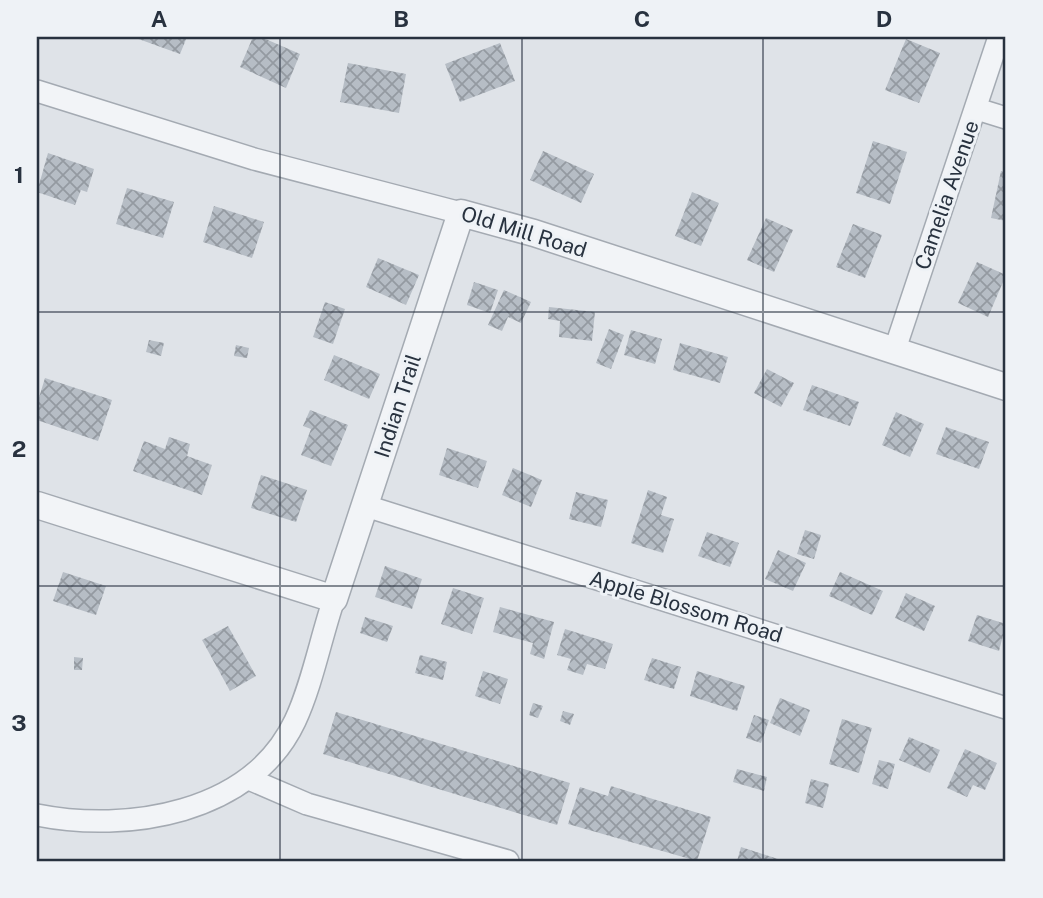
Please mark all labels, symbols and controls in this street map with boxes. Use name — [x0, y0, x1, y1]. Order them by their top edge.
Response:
text: A — [151, 5, 168, 32]
text: B — [393, 5, 409, 32]
text: C — [634, 5, 650, 32]
text: D — [876, 5, 892, 32]
street label: Camelia Avenue — [909, 117, 984, 273]
text: 1 — [14, 161, 24, 188]
street label: Old Mill Road — [458, 201, 590, 262]
street label: Indian Trail — [369, 351, 426, 461]
text: 2 — [12, 435, 26, 462]
street label: Apple Blossom Road — [587, 565, 786, 648]
text: 3 — [11, 709, 27, 736]

